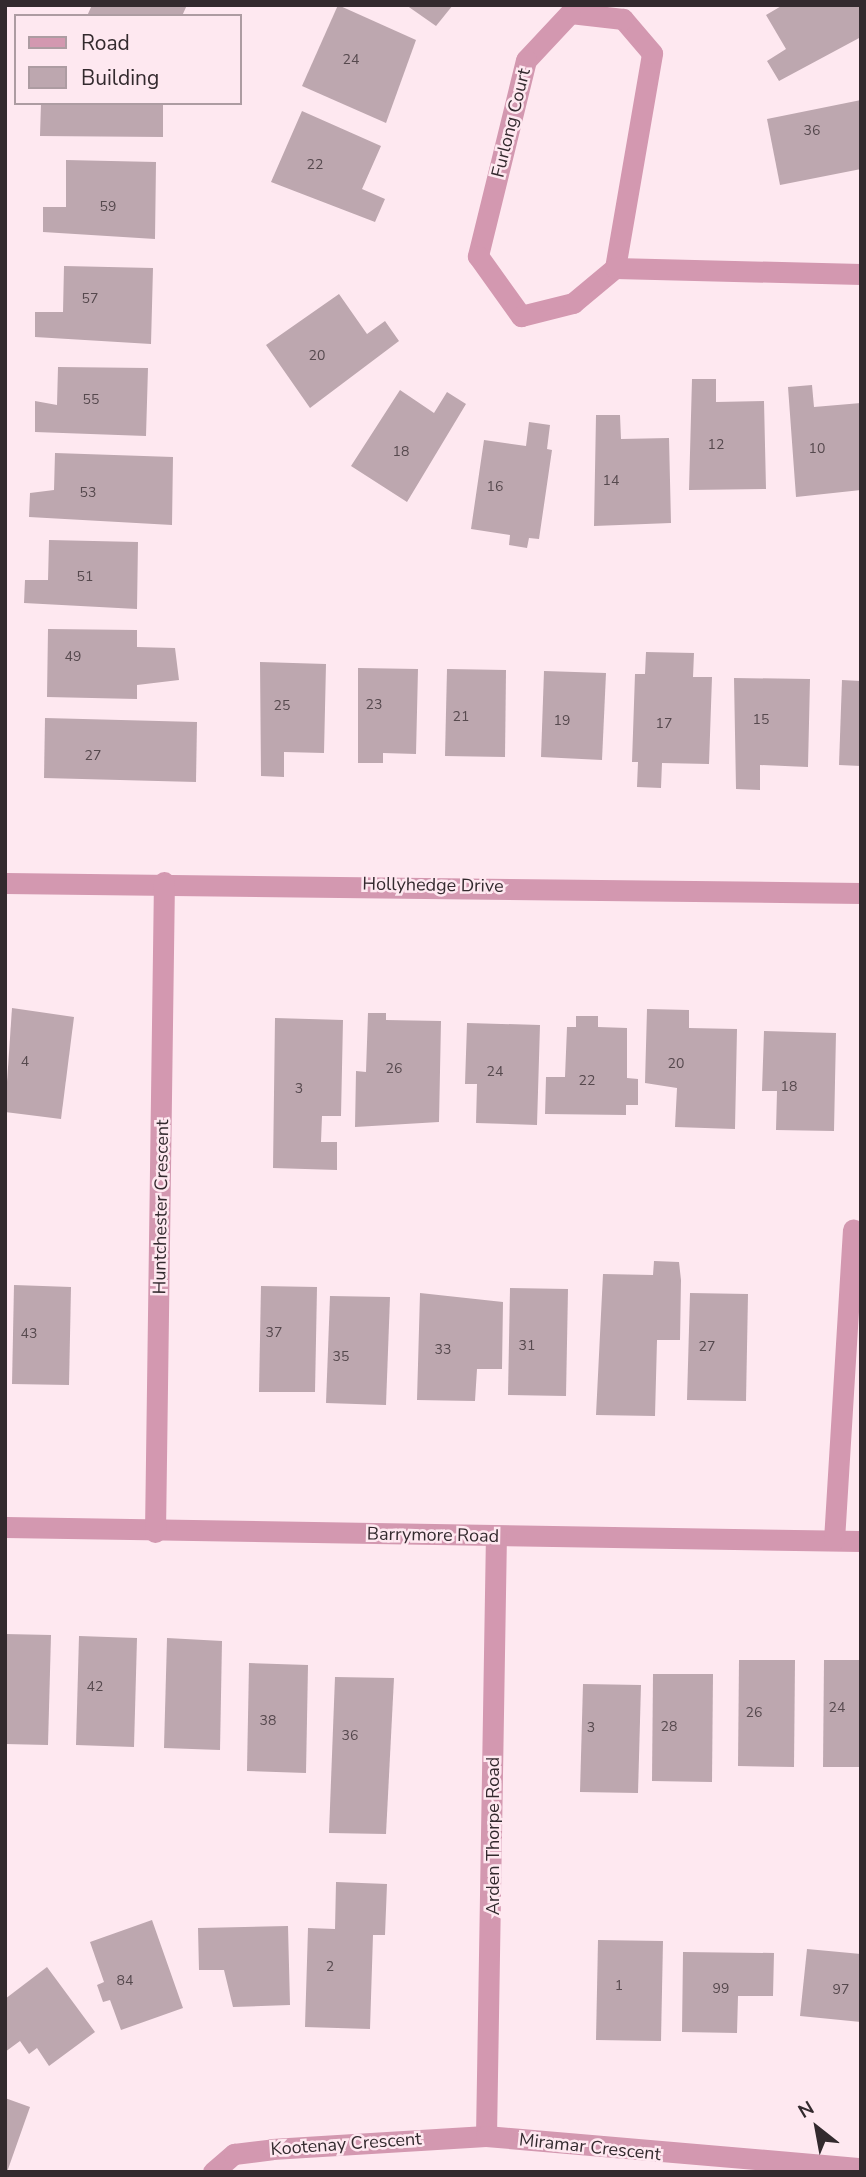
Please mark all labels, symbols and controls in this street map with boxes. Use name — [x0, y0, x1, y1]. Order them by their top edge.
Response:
legend — [14, 14, 242, 105]
text: Road — [81, 29, 130, 57]
house number: 24 — [343, 52, 359, 68]
text: Building — [81, 64, 159, 92]
street label: Furlong Court — [487, 66, 535, 180]
house number: 36 — [804, 123, 820, 139]
house number: 22 — [307, 157, 323, 173]
house number: 59 — [100, 199, 116, 215]
house number: 57 — [82, 291, 98, 307]
house number: 20 — [309, 348, 325, 364]
house number: 55 — [83, 392, 99, 408]
house number: 12 — [708, 437, 724, 453]
house number: 10 — [809, 441, 825, 457]
house number: 18 — [393, 444, 409, 460]
house number: 14 — [603, 473, 619, 489]
house number: 16 — [487, 479, 503, 495]
house number: 53 — [80, 485, 96, 501]
house number: 51 — [77, 569, 93, 585]
house number: 49 — [65, 649, 81, 665]
house number: 23 — [366, 697, 382, 713]
house number: 25 — [274, 698, 290, 714]
house number: 21 — [453, 709, 469, 725]
house number: 15 — [753, 712, 769, 728]
house number: 19 — [554, 713, 570, 729]
house number: 17 — [656, 716, 672, 732]
house number: 27 — [85, 748, 101, 764]
street label: Hollyhedge Drive — [362, 873, 504, 897]
house number: 4 — [21, 1054, 29, 1070]
house number: 20 — [668, 1056, 684, 1072]
house number: 26 — [386, 1061, 402, 1077]
house number: 24 — [487, 1064, 503, 1080]
house number: 22 — [579, 1073, 595, 1089]
house number: 18 — [781, 1079, 797, 1095]
house number: 3 — [295, 1081, 303, 1097]
street label: Huntchester Crescent — [149, 1119, 173, 1295]
house number: 37 — [266, 1325, 282, 1341]
house number: 43 — [21, 1326, 37, 1342]
house number: 31 — [519, 1338, 535, 1354]
house number: 27 — [699, 1339, 715, 1355]
house number: 33 — [435, 1342, 451, 1358]
house number: 35 — [333, 1349, 349, 1365]
street label: Barrymore Road — [367, 1523, 499, 1547]
house number: 42 — [87, 1679, 103, 1695]
house number: 24 — [829, 1700, 845, 1716]
house number: 26 — [746, 1705, 762, 1721]
house number: 38 — [260, 1713, 276, 1729]
house number: 28 — [661, 1719, 677, 1735]
house number: 3 — [587, 1720, 595, 1736]
house number: 36 — [342, 1728, 358, 1744]
street label: Arden Thorpe Road — [482, 1757, 504, 1915]
house number: 2 — [326, 1959, 334, 1975]
house number: 84 — [117, 1973, 133, 1989]
house number: 1 — [615, 1978, 623, 1994]
house number: 99 — [713, 1981, 729, 1997]
house number: 97 — [833, 1982, 849, 1998]
north arrow — [782, 2093, 852, 2163]
text: N — [793, 2095, 819, 2125]
street label: Kootenay Crescent — [270, 2128, 422, 2160]
street label: Miramar Crescent — [518, 2129, 662, 2165]

